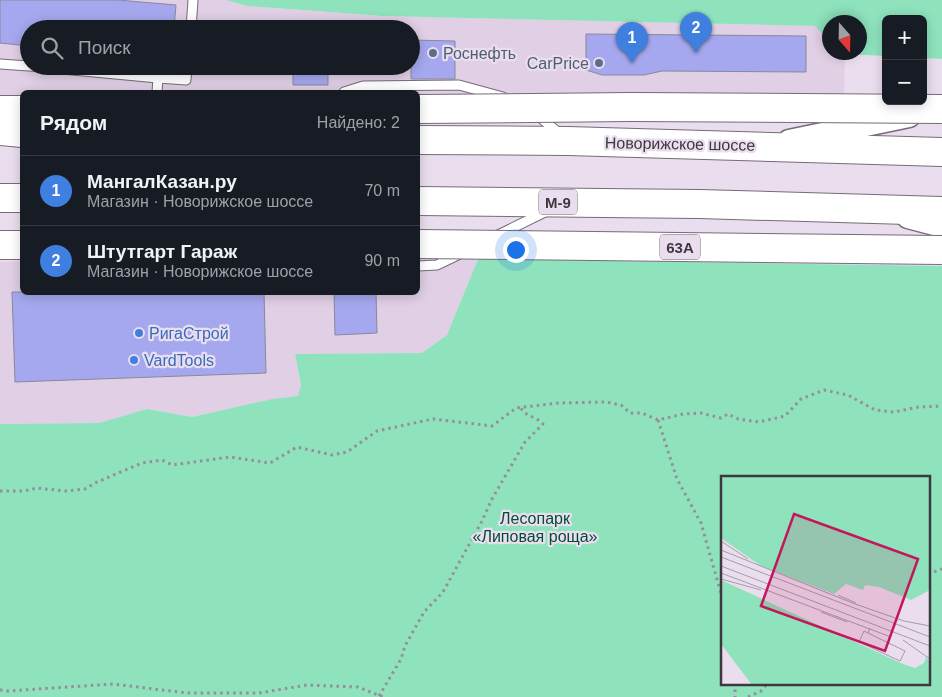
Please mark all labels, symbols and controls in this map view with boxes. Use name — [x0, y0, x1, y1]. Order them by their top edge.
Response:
pin: 2 — [680, 12, 712, 53]
north arrow — [822, 15, 867, 60]
map controls — [882, 15, 927, 105]
button: + — [882, 15, 927, 60]
search box — [20, 20, 420, 75]
pin: 1 — [616, 22, 648, 63]
icon: search — [38, 34, 66, 62]
text: Поиск — [78, 37, 131, 58]
place label: Роснефть — [443, 45, 516, 62]
marker: Роснефть — [427, 47, 439, 59]
place label: CarPrice — [527, 55, 589, 72]
marker: CarPrice — [593, 57, 605, 69]
button: − — [882, 60, 927, 105]
text: Рядом — [40, 111, 107, 134]
text: Найдено: 2 — [317, 114, 400, 131]
street label: Новорижское шоссе — [605, 134, 755, 154]
text: МангалКазан.ру — [87, 171, 237, 192]
text: 1 — [52, 182, 60, 199]
text: 70 m — [364, 182, 400, 199]
road number: М-9 — [539, 190, 577, 214]
text: Магазин · Новорижское шоссе — [87, 193, 313, 210]
road number: 63A — [660, 234, 700, 260]
your location — [503, 237, 529, 263]
text: Штутгарт Гараж — [87, 241, 237, 262]
text: 2 — [52, 252, 60, 269]
text: 90 m — [364, 252, 400, 269]
text: Магазин · Новорижское шоссе — [87, 263, 313, 280]
place label: РигаСтрой — [149, 325, 229, 342]
marker: РигаСтрой — [133, 327, 145, 339]
place label: VardTools — [144, 352, 214, 369]
marker: VardTools — [128, 354, 140, 366]
inset map — [721, 476, 930, 684]
park label: Лесопарк «Липовая роща» — [473, 510, 598, 545]

